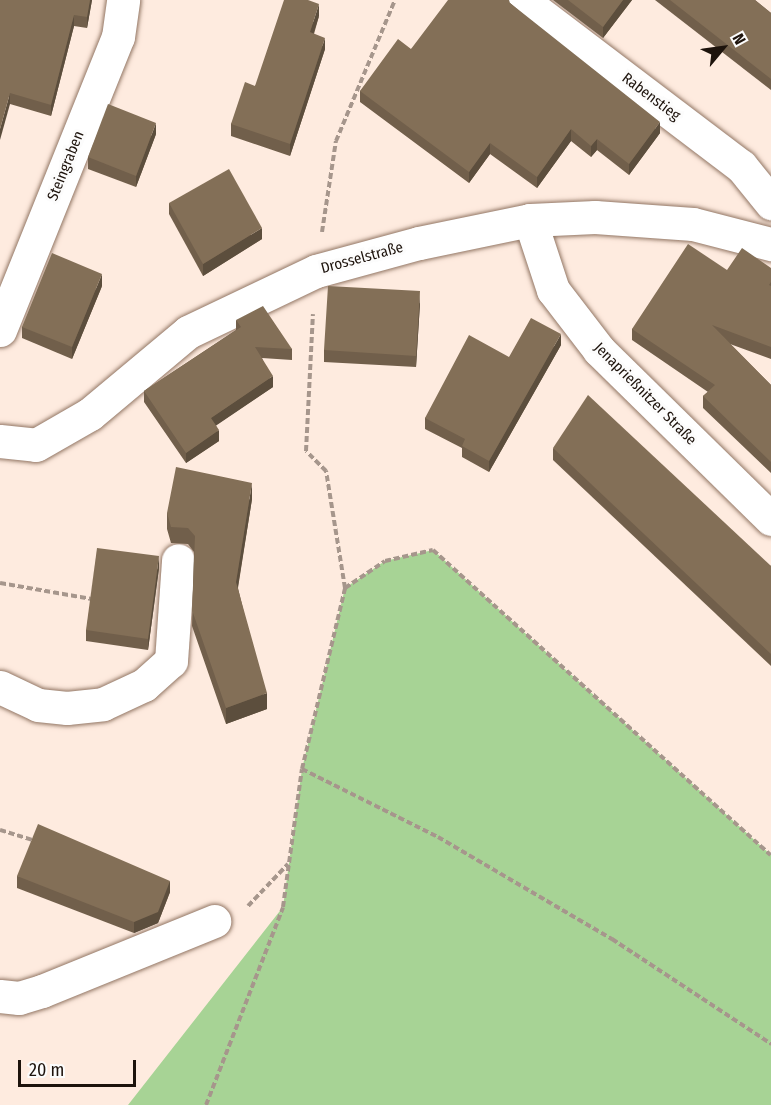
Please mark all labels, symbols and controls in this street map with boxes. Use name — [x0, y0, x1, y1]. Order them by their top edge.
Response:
north arrow — [693, 18, 753, 78]
text: N — [729, 30, 750, 48]
street label: Rabenstieg — [618, 69, 684, 125]
street label: Steingraben — [44, 128, 88, 204]
street label: Drosselstraße — [319, 238, 405, 278]
street label: Jenaprießnitzer Straße — [590, 339, 700, 449]
scale bar — [21, 1048, 140, 1086]
text: 20 m — [29, 1059, 64, 1081]

